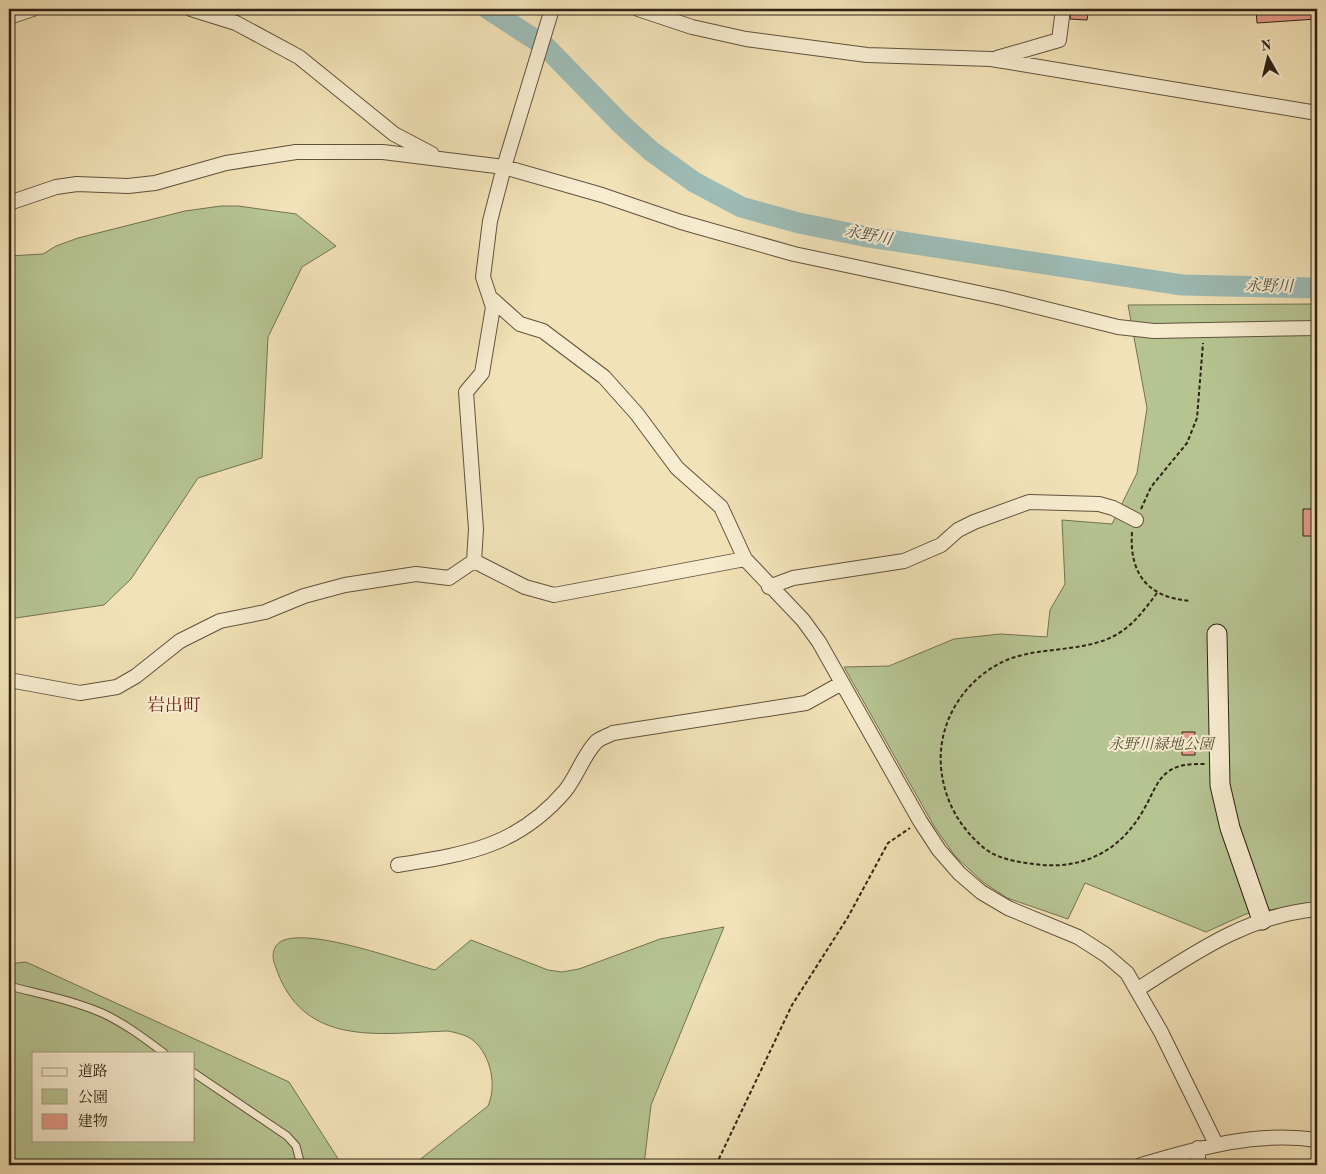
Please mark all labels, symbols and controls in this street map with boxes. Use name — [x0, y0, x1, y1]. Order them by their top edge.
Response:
north arrow — [1244, 32, 1294, 82]
text: N — [1260, 38, 1273, 54]
water label: 永野川 — [843, 222, 895, 249]
water label: 永野川 — [1245, 277, 1295, 295]
district label: 岩出町 — [147, 695, 201, 715]
park label: 永野川緑地公園 — [1108, 736, 1216, 753]
legend — [32, 1052, 195, 1142]
text: 道路 — [78, 1063, 108, 1080]
text: 公園 — [78, 1089, 108, 1106]
text: 建物 — [78, 1113, 108, 1130]

